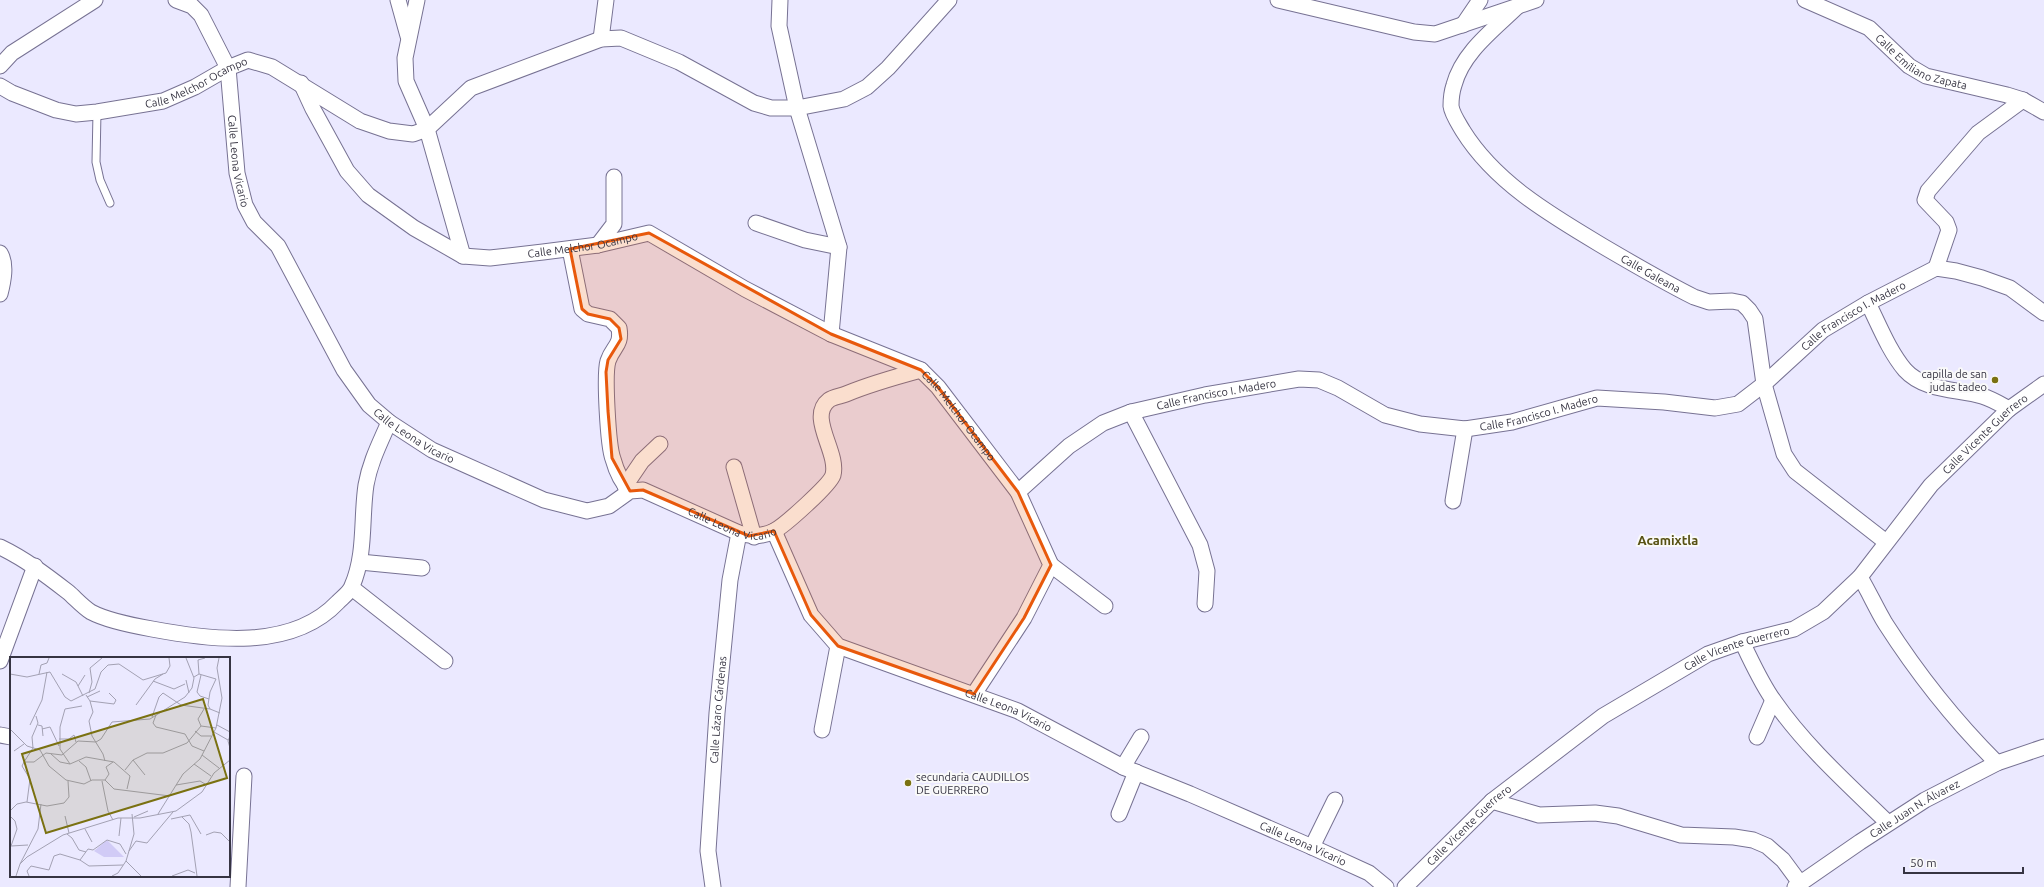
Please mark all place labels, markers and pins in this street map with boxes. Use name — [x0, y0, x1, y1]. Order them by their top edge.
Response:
place label: capilla de san judas tadeo — [1921, 368, 1987, 393]
marker: capilla de san judas tadeo — [1990, 375, 2000, 385]
place label: secundaria CAUDILLOS DE GUERRERO — [916, 771, 1029, 796]
marker: secundaria CAUDILLOS DE GUERRERO — [903, 778, 913, 788]

